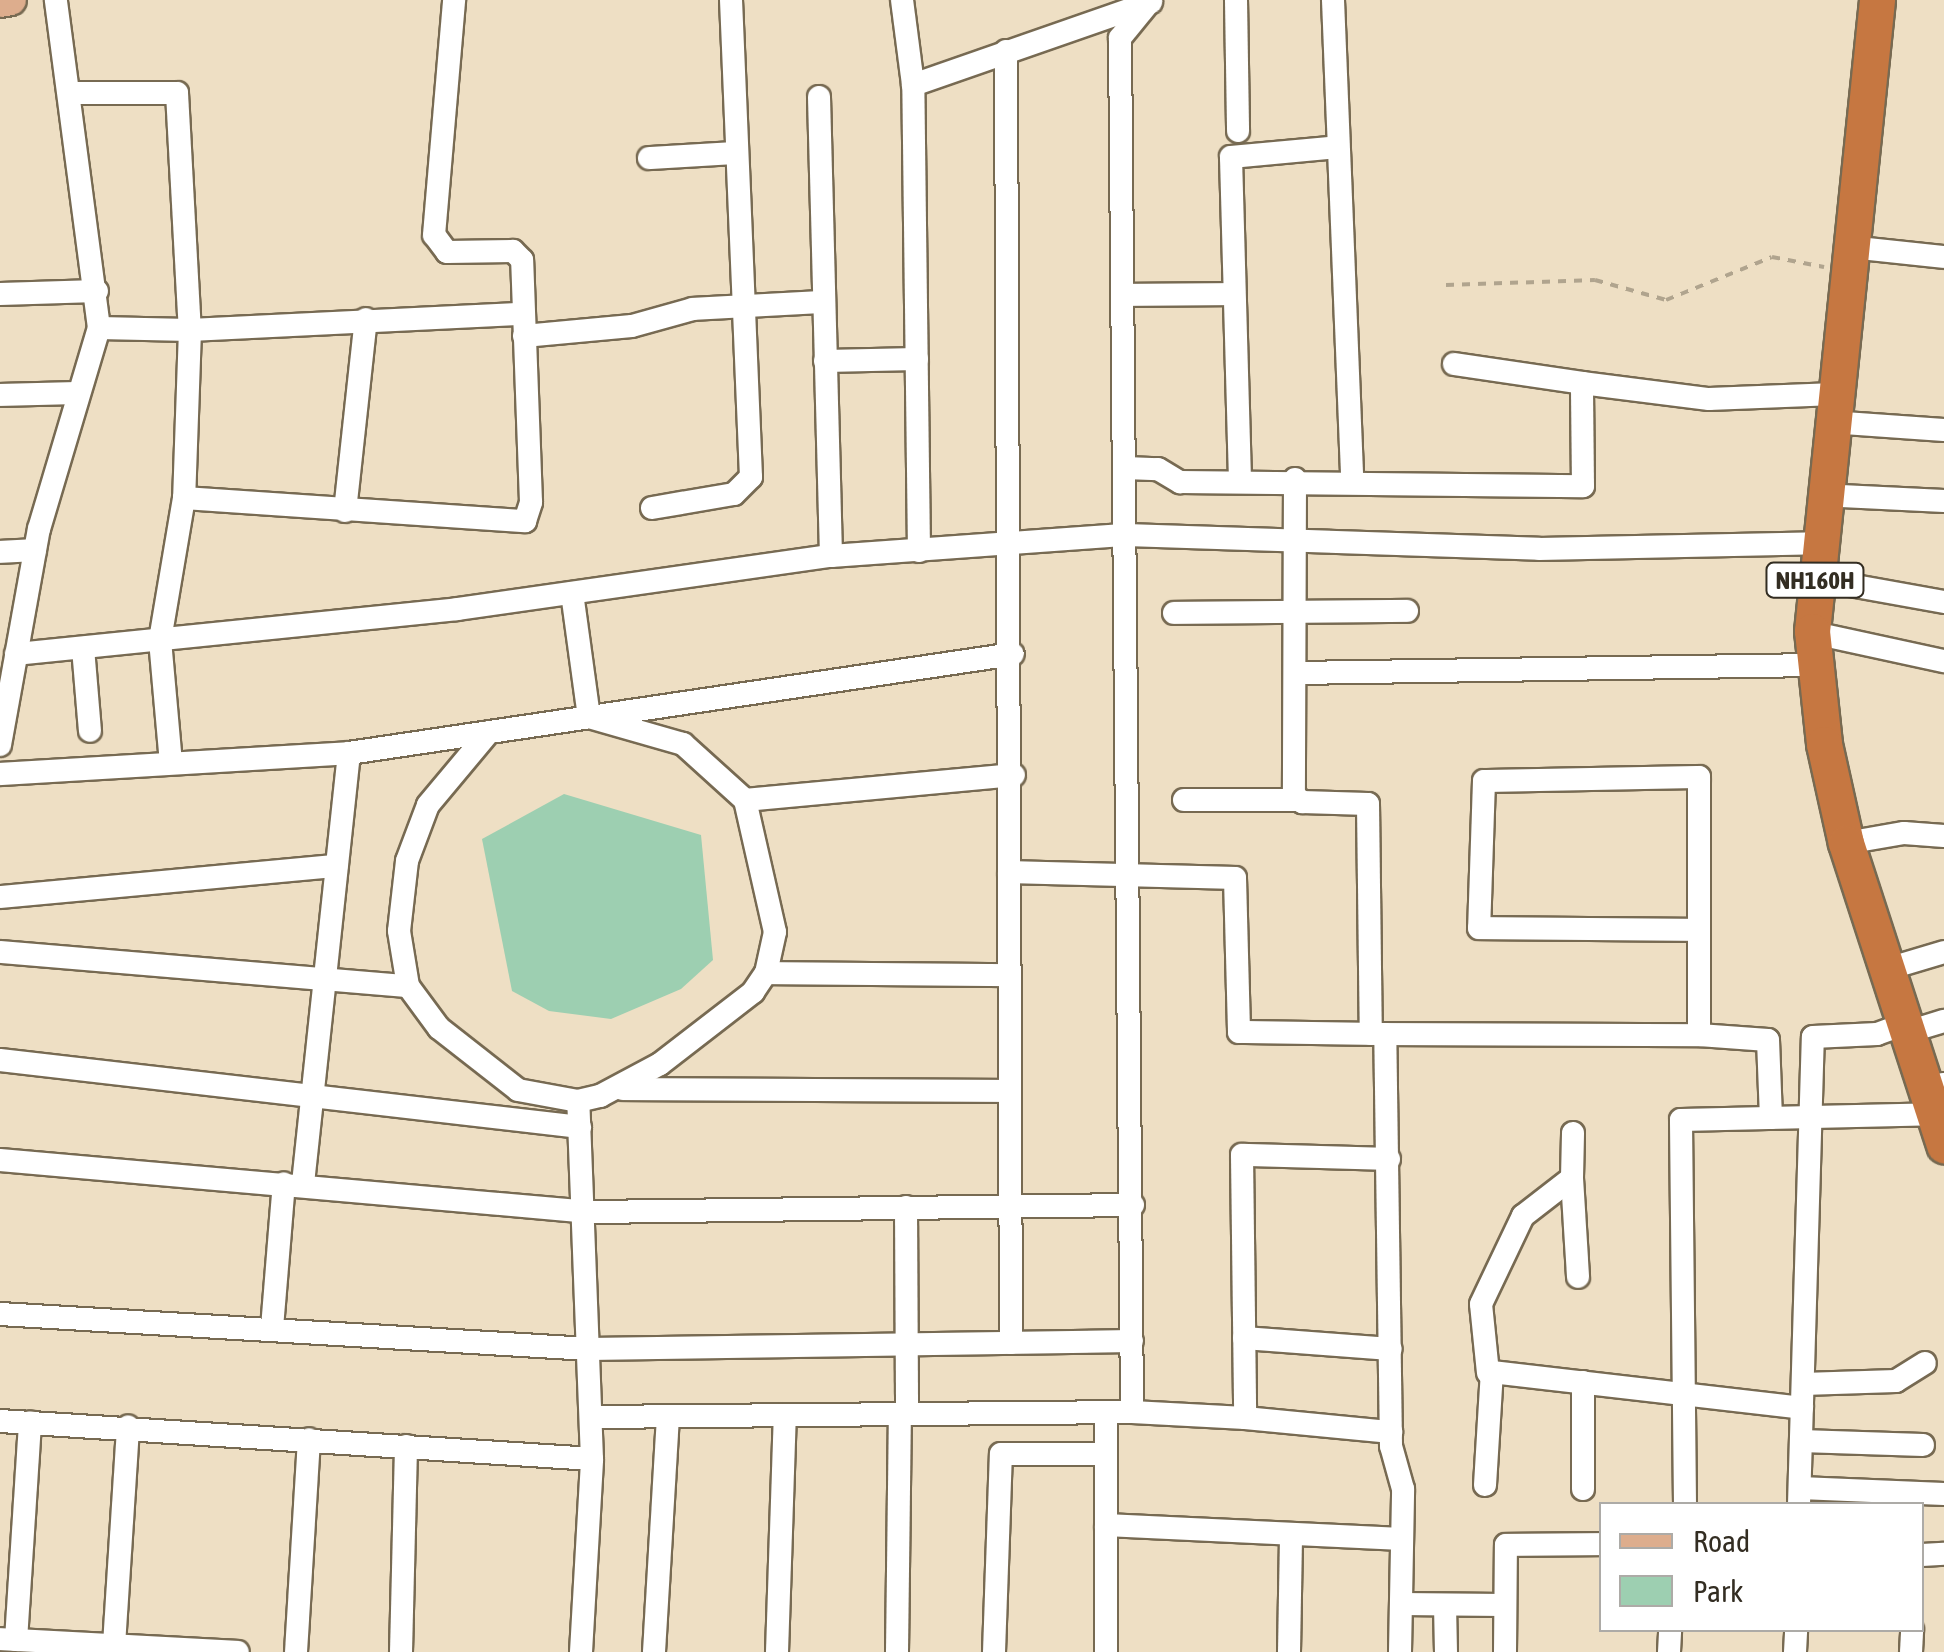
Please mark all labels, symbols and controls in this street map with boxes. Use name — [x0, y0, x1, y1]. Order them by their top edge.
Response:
road number: NH160H — [1765, 560, 1865, 600]
legend — [1599, 1502, 1924, 1632]
text: Road — [1693, 1524, 1750, 1558]
text: Park — [1693, 1574, 1743, 1608]

